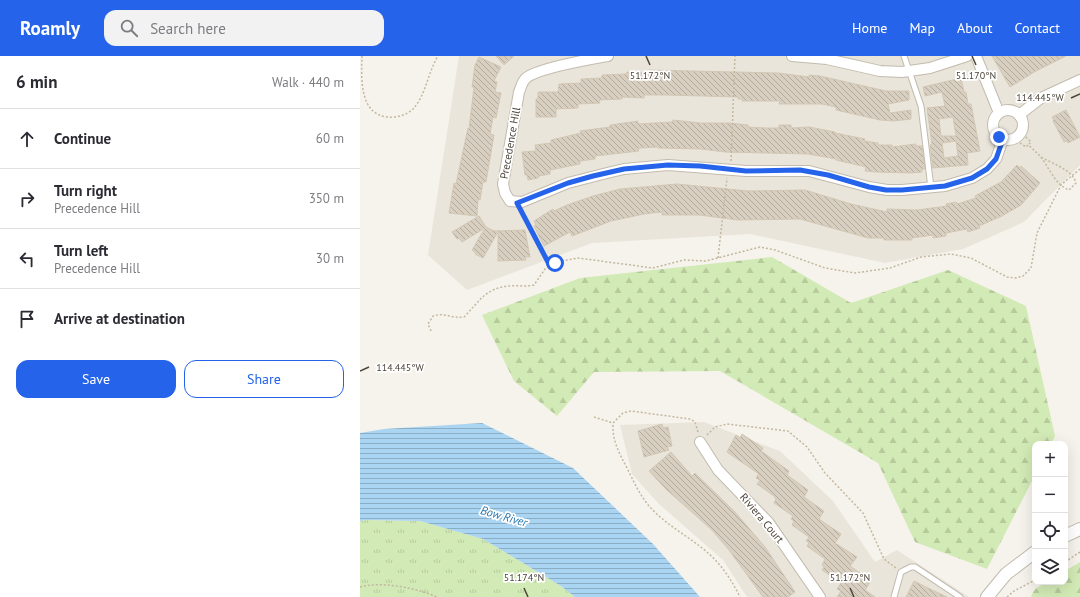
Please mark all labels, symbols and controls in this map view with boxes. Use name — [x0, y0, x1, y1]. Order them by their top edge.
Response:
search box — [104, 10, 384, 46]
text: Roamly — [20, 16, 80, 40]
icon: search — [118, 17, 140, 39]
text: Search here — [150, 19, 226, 38]
text: Home — [852, 19, 887, 37]
text: Map — [909, 19, 935, 37]
text: About — [957, 19, 993, 37]
text: Contact — [1015, 19, 1060, 37]
text: 51.172°N — [630, 69, 670, 82]
text: 51.170°N — [956, 69, 996, 82]
text: 6 min — [16, 71, 57, 93]
text: Walk · 440 m — [272, 74, 344, 91]
text: 114.445°W — [1016, 91, 1064, 104]
street label: Precedence Hill — [497, 105, 523, 180]
icon: ahead — [16, 128, 38, 150]
route end — [990, 128, 1008, 146]
text: Continue — [54, 129, 111, 148]
text: 60 m — [316, 130, 344, 147]
text: Turn right — [54, 181, 117, 200]
icon: right — [16, 188, 38, 210]
text: 350 m — [309, 190, 344, 207]
text: Precedence Hill — [54, 200, 140, 217]
text: Turn left — [54, 241, 108, 260]
icon: left — [16, 248, 38, 270]
text: 30 m — [316, 250, 344, 267]
route start — [546, 254, 564, 272]
text: Precedence Hill — [54, 260, 140, 277]
icon: arrive — [16, 308, 38, 330]
text: Arrive at destination — [54, 309, 185, 328]
button: Save — [16, 360, 176, 398]
button: Share — [184, 360, 344, 398]
text: 114.445°W — [376, 361, 424, 374]
map controls — [1032, 441, 1068, 585]
button: + — [1032, 441, 1068, 477]
button: − — [1032, 477, 1068, 513]
street label: Riviera Court — [737, 490, 787, 546]
water label: Bow River — [479, 502, 530, 530]
button: locate — [1032, 513, 1068, 549]
button: layers — [1032, 549, 1068, 585]
text: 51.174°N — [504, 571, 544, 584]
text: 51.172°N — [830, 571, 870, 584]

